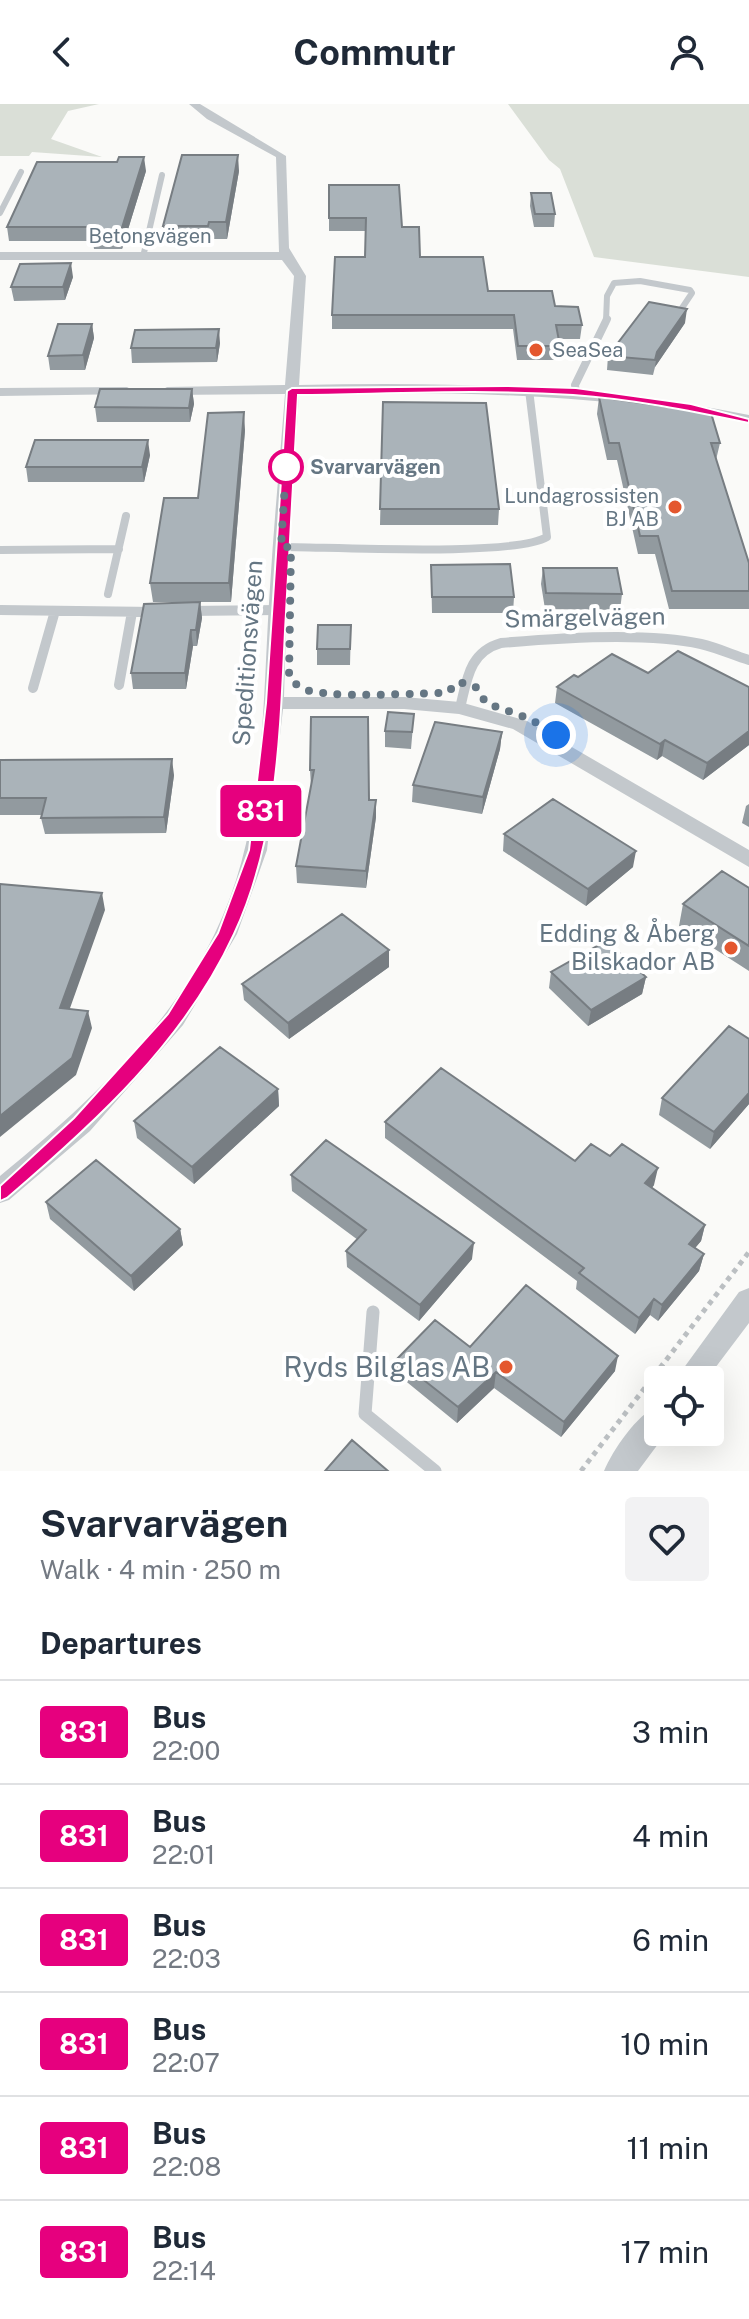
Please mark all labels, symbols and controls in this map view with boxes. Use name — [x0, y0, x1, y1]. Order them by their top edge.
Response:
icon: back — [40, 30, 84, 74]
icon: person — [665, 30, 709, 74]
text: Commutr — [293, 31, 456, 73]
street label: Betongvägen — [88, 224, 212, 248]
place label: SeaSea — [552, 338, 623, 362]
marker: SeaSea — [527, 341, 545, 359]
marker: Svarvarvägen — [269, 450, 303, 484]
place label: Svarvarvägen — [310, 455, 441, 479]
place label: Lundagrossisten BJ AB — [504, 484, 659, 531]
marker: Lundagrossisten BJ AB — [666, 498, 684, 516]
street label: Speditionsvägen — [227, 559, 267, 747]
street label: Smärgelvägen — [504, 602, 666, 632]
your location — [536, 715, 576, 755]
line badge: 831 — [215, 785, 307, 837]
text: 831 — [236, 794, 286, 827]
place label: Edding & Åberg Bilskador AB — [539, 918, 715, 975]
marker: Edding & Åberg Bilskador AB — [722, 939, 740, 957]
place label: Ryds Bilglas AB — [283, 1350, 490, 1383]
marker: Ryds Bilglas AB — [497, 1358, 515, 1376]
map controls — [644, 1366, 724, 1446]
button: locate — [644, 1366, 724, 1446]
button: heart — [625, 1497, 709, 1581]
text: Svarvarvägen — [40, 1501, 288, 1546]
text: Walk · 4 min · 250 m — [40, 1554, 281, 1585]
text: Departures — [40, 1625, 202, 1661]
text: Bus — [152, 1699, 206, 1735]
text: 3 min — [632, 1714, 709, 1750]
text: 831 — [59, 1715, 109, 1748]
text: 22:00 — [152, 1735, 221, 1766]
text: Bus — [152, 1803, 206, 1839]
text: 4 min — [632, 1818, 709, 1854]
text: 831 — [59, 1819, 109, 1852]
text: 22:01 — [152, 1839, 215, 1870]
text: Bus — [152, 1907, 206, 1943]
text: 6 min — [632, 1922, 709, 1958]
text: 831 — [59, 1923, 109, 1956]
text: 22:03 — [152, 1943, 221, 1974]
text: Bus — [152, 2011, 206, 2047]
text: 10 min — [620, 2026, 709, 2062]
text: 831 — [59, 2027, 109, 2060]
text: 22:07 — [152, 2047, 220, 2078]
text: Bus — [152, 2115, 206, 2151]
text: 11 min — [626, 2130, 709, 2166]
text: 831 — [59, 2131, 109, 2164]
text: 22:08 — [152, 2151, 221, 2182]
text: Bus — [152, 2219, 206, 2255]
text: 17 min — [621, 2234, 709, 2270]
text: 831 — [59, 2235, 109, 2268]
text: 22:14 — [152, 2255, 216, 2286]

